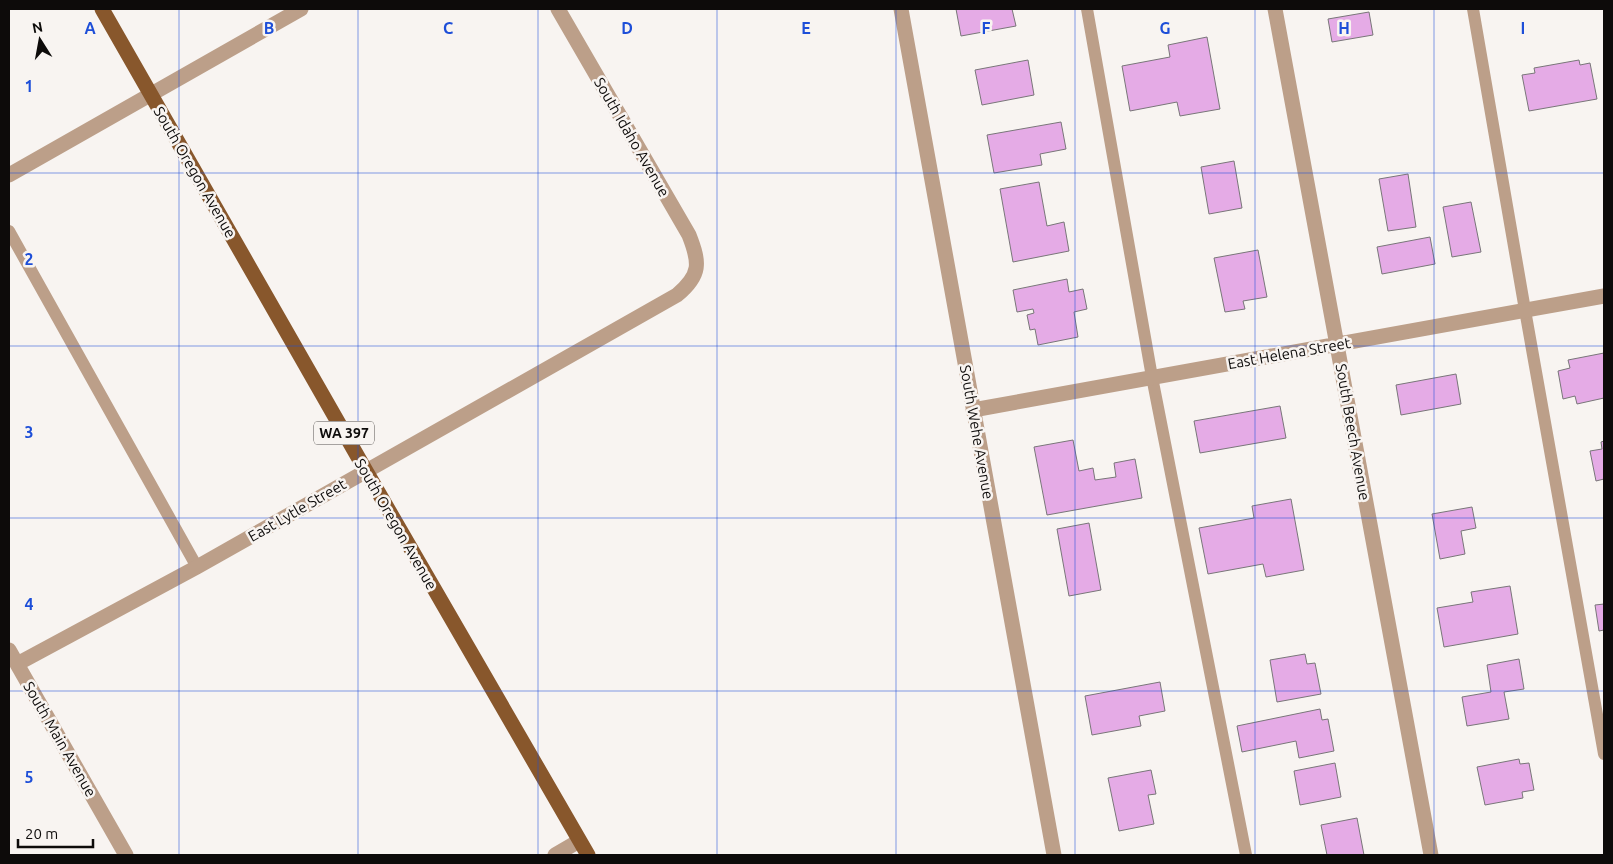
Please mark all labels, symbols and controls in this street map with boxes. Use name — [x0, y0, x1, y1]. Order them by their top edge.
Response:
north arrow — [15, 15, 65, 65]
text: N — [31, 18, 44, 36]
text: A — [84, 19, 96, 37]
text: B — [264, 19, 274, 37]
text: C — [443, 19, 453, 37]
text: D — [621, 19, 633, 37]
text: E — [801, 19, 811, 37]
text: F — [982, 19, 991, 37]
text: G — [1159, 19, 1171, 37]
text: H — [1338, 19, 1350, 37]
text: I — [1521, 19, 1525, 37]
street label: South Idaho Avenue — [591, 74, 673, 200]
text: 1 — [24, 77, 34, 95]
street label: South Oregon Avenue — [150, 103, 240, 241]
text: 2 — [24, 250, 34, 268]
street label: East Helena Street — [1226, 334, 1352, 372]
street label: South Beech Avenue — [1333, 362, 1373, 502]
street label: South Wehe Avenue — [957, 364, 997, 500]
road number: WA 397 — [314, 422, 374, 444]
text: 3 — [24, 423, 34, 441]
street label: South Oregon Avenue — [351, 455, 441, 593]
street label: East Lytle Street — [245, 475, 349, 545]
text: 4 — [24, 595, 34, 613]
street label: South Main Avenue — [20, 678, 100, 800]
text: 5 — [24, 768, 34, 786]
scale bar — [18, 816, 92, 848]
text: 20 m — [25, 825, 58, 842]

